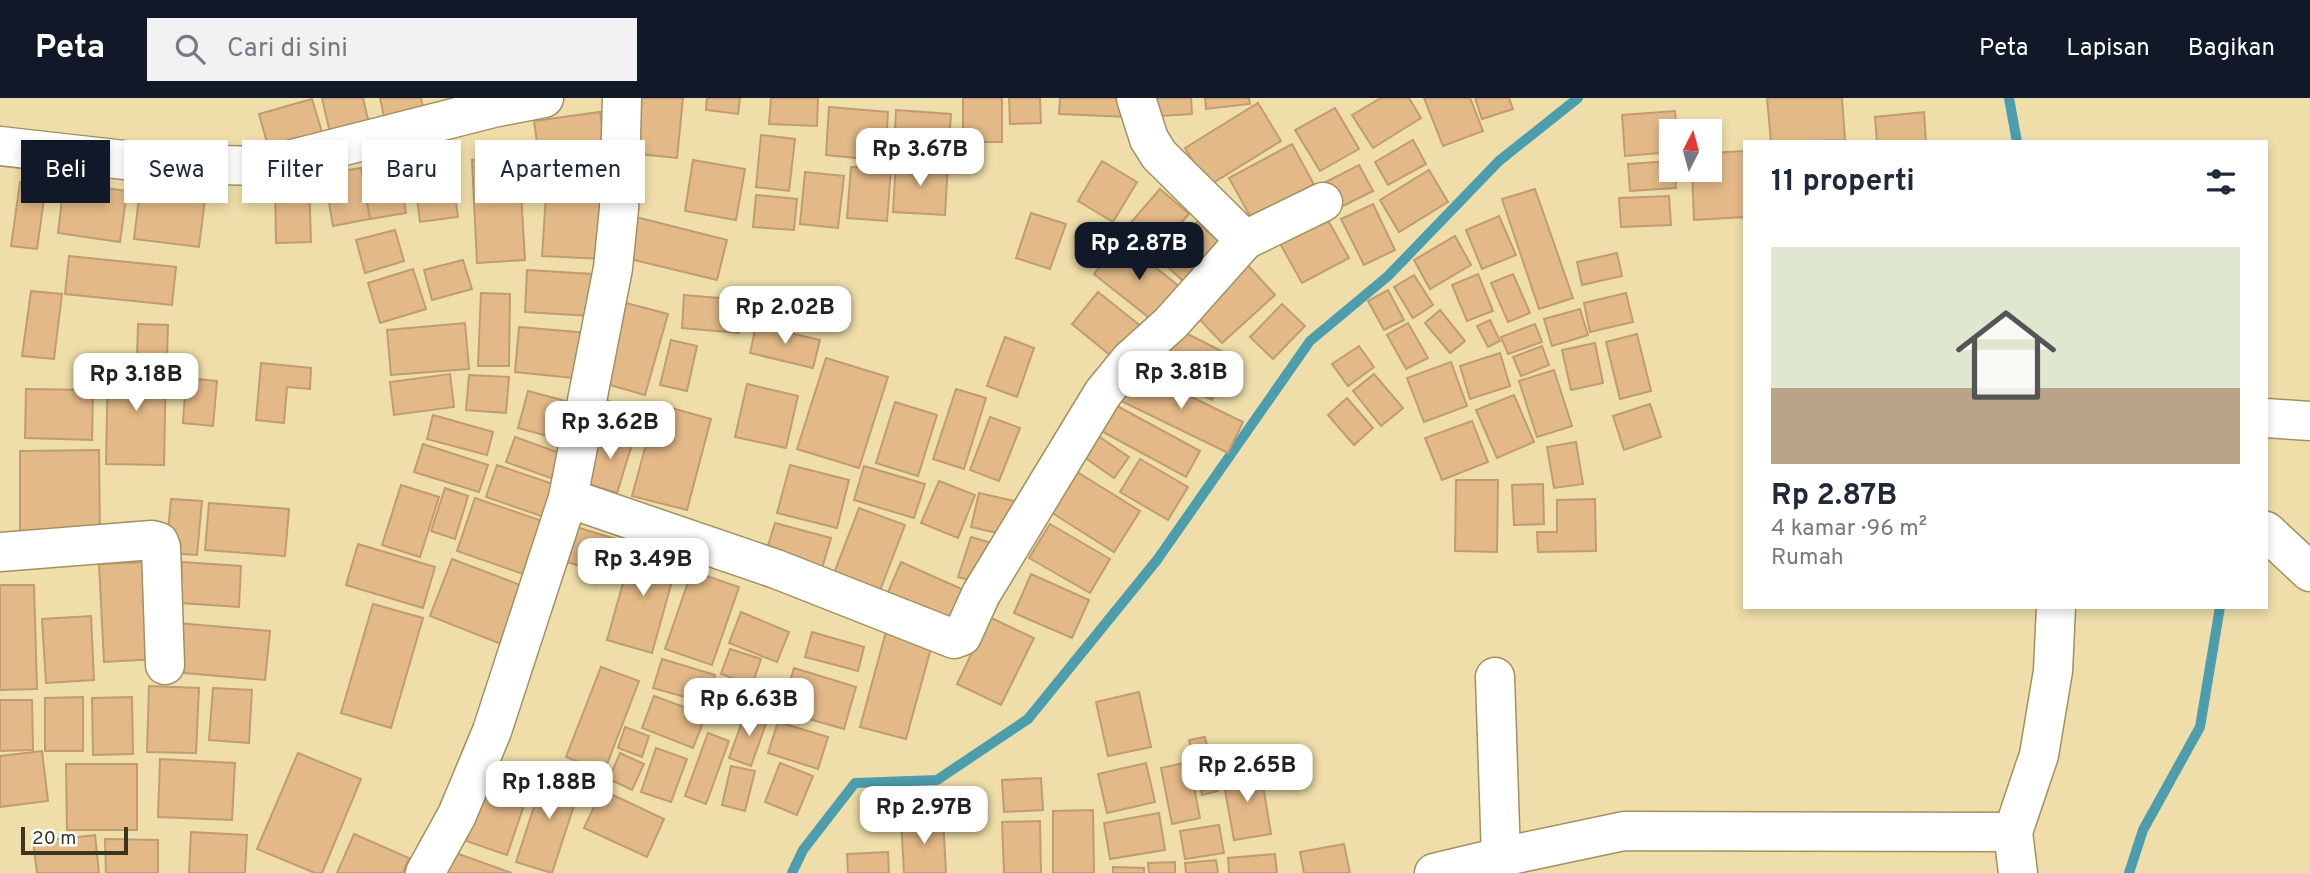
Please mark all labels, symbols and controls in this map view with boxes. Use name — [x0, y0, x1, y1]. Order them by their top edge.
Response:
search box — [147, 18, 637, 81]
text: Peta — [35, 28, 105, 70]
icon: search — [171, 30, 209, 68]
text: Cari di sini — [227, 33, 348, 66]
text: Peta — [1979, 34, 2028, 64]
text: Lapisan — [2066, 34, 2150, 64]
text: Bagikan — [2188, 34, 2275, 64]
north arrow — [1659, 119, 1722, 182]
map controls — [1659, 119, 1722, 182]
pin: Rp 3.67B — [848, 129, 992, 188]
text: Rp 3.67B — [872, 136, 968, 165]
chip: Beli — [21, 140, 110, 203]
chip: Sewa — [124, 140, 228, 203]
chip: Filter — [242, 140, 348, 203]
chip: Baru — [362, 140, 461, 203]
chip: Apartemen — [475, 140, 645, 203]
icon: filters — [2202, 163, 2240, 201]
text: 11 properti — [1771, 164, 1915, 201]
pin: Rp 2.87B — [1067, 222, 1211, 282]
text: Rp 2.87B — [1091, 230, 1187, 259]
pin: Rp 2.02B — [713, 286, 857, 346]
icon: home — [1943, 292, 2069, 418]
text: Rp 2.02B — [735, 294, 835, 323]
pin: Rp 3.81B — [1109, 352, 1253, 411]
pin: Rp 3.18B — [64, 354, 208, 413]
text: Rp 3.81B — [1134, 359, 1228, 388]
text: Rp 3.18B — [89, 361, 183, 390]
pin: Rp 3.62B — [538, 402, 682, 461]
text: Rp 3.62B — [561, 409, 659, 438]
text: Rp 2.87B — [1771, 478, 1897, 515]
text: 4 kamar · 96 m² — [1771, 515, 1927, 544]
pin: Rp 3.49B — [571, 538, 715, 598]
text: Rumah — [1771, 544, 1844, 573]
text: Rp 3.49B — [594, 546, 692, 575]
pin: Rp 6.63B — [677, 678, 821, 738]
text: Rp 6.63B — [700, 686, 798, 715]
pin: Rp 2.65B — [1175, 744, 1319, 804]
text: Rp 2.65B — [1198, 752, 1296, 781]
pin: Rp 1.88B — [477, 762, 621, 821]
text: Rp 1.88B — [502, 769, 596, 798]
pin: Rp 2.97B — [852, 786, 996, 846]
text: Rp 2.97B — [876, 794, 972, 823]
scale bar — [21, 824, 128, 856]
text: 20 m — [32, 827, 76, 851]

